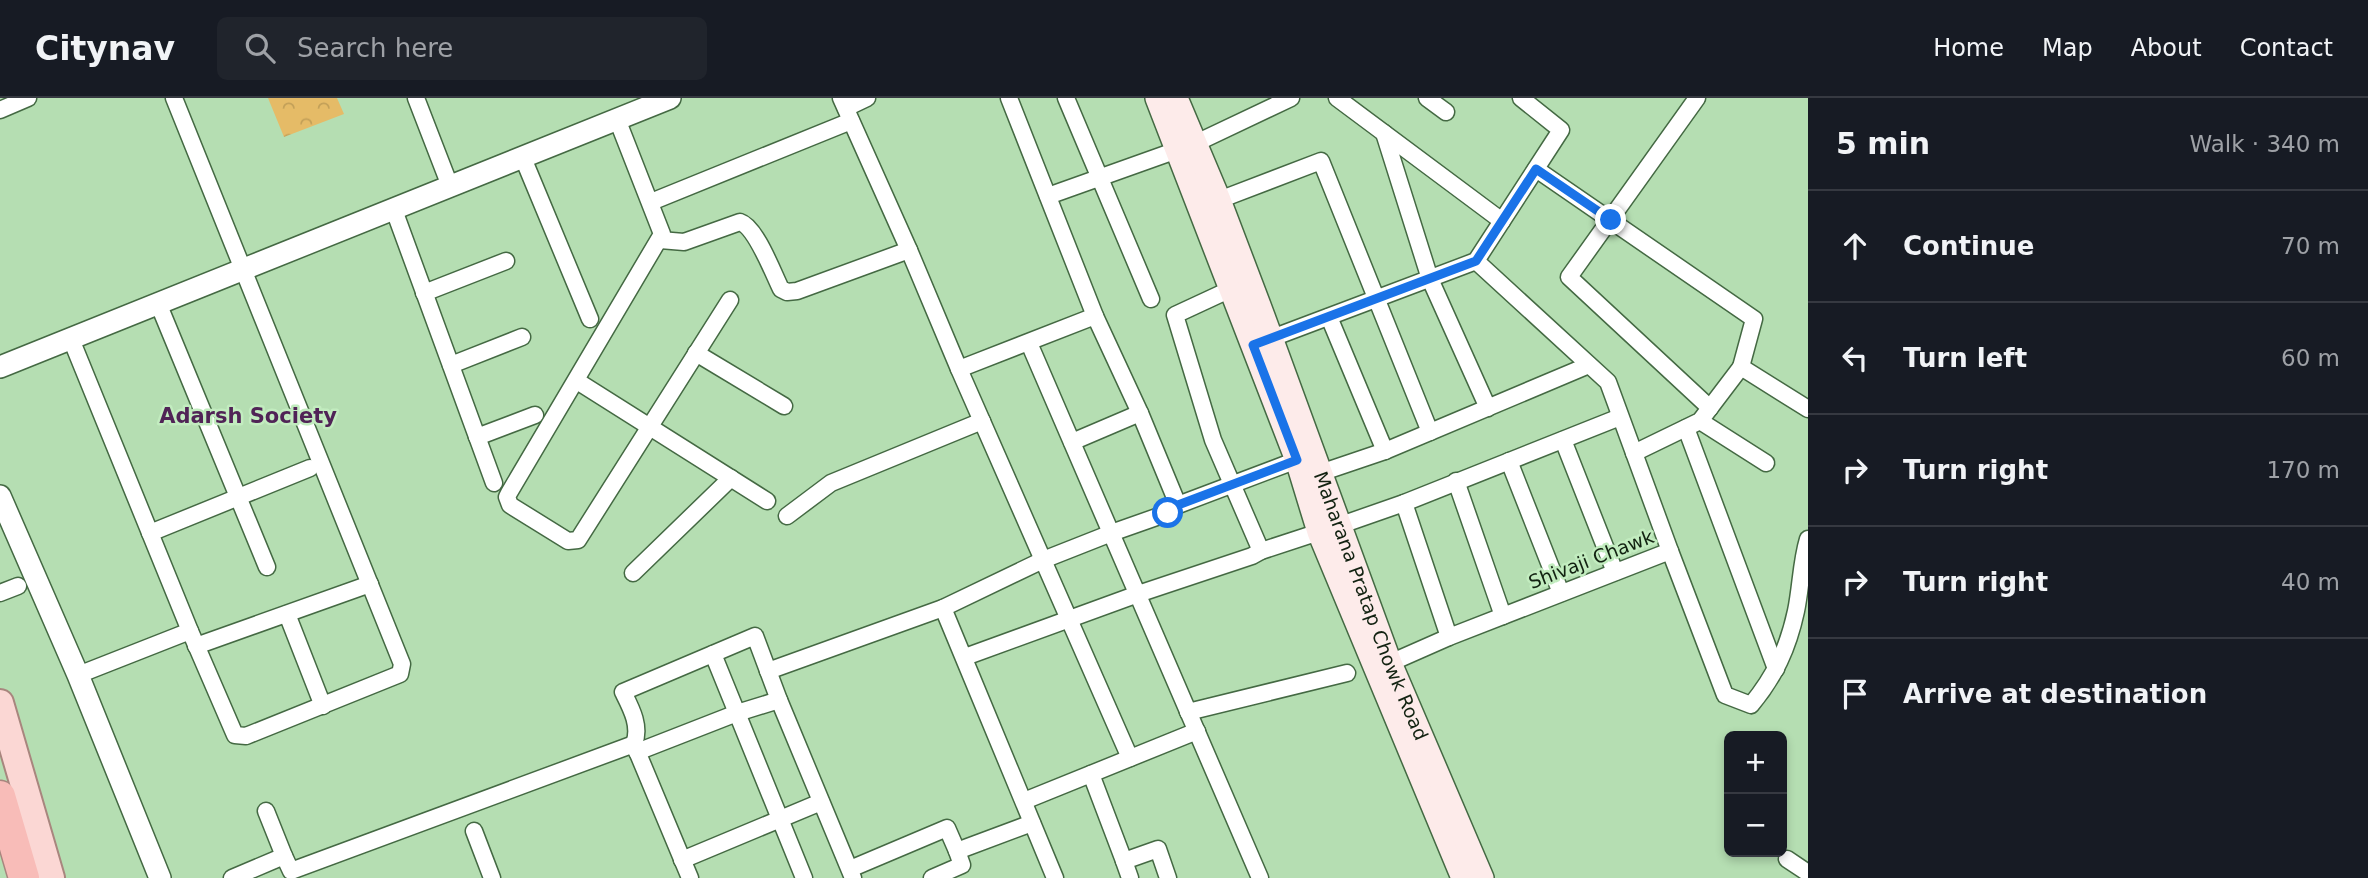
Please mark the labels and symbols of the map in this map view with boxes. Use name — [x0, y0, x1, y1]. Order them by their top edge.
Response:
route end — [1595, 204, 1626, 235]
district label: Adarsh Society — [159, 404, 337, 428]
street label: Maharana Pratap Chowk Road — [1310, 468, 1433, 743]
route start — [1152, 497, 1183, 528]
street label: Shivaji Chawk — [1525, 525, 1657, 593]

